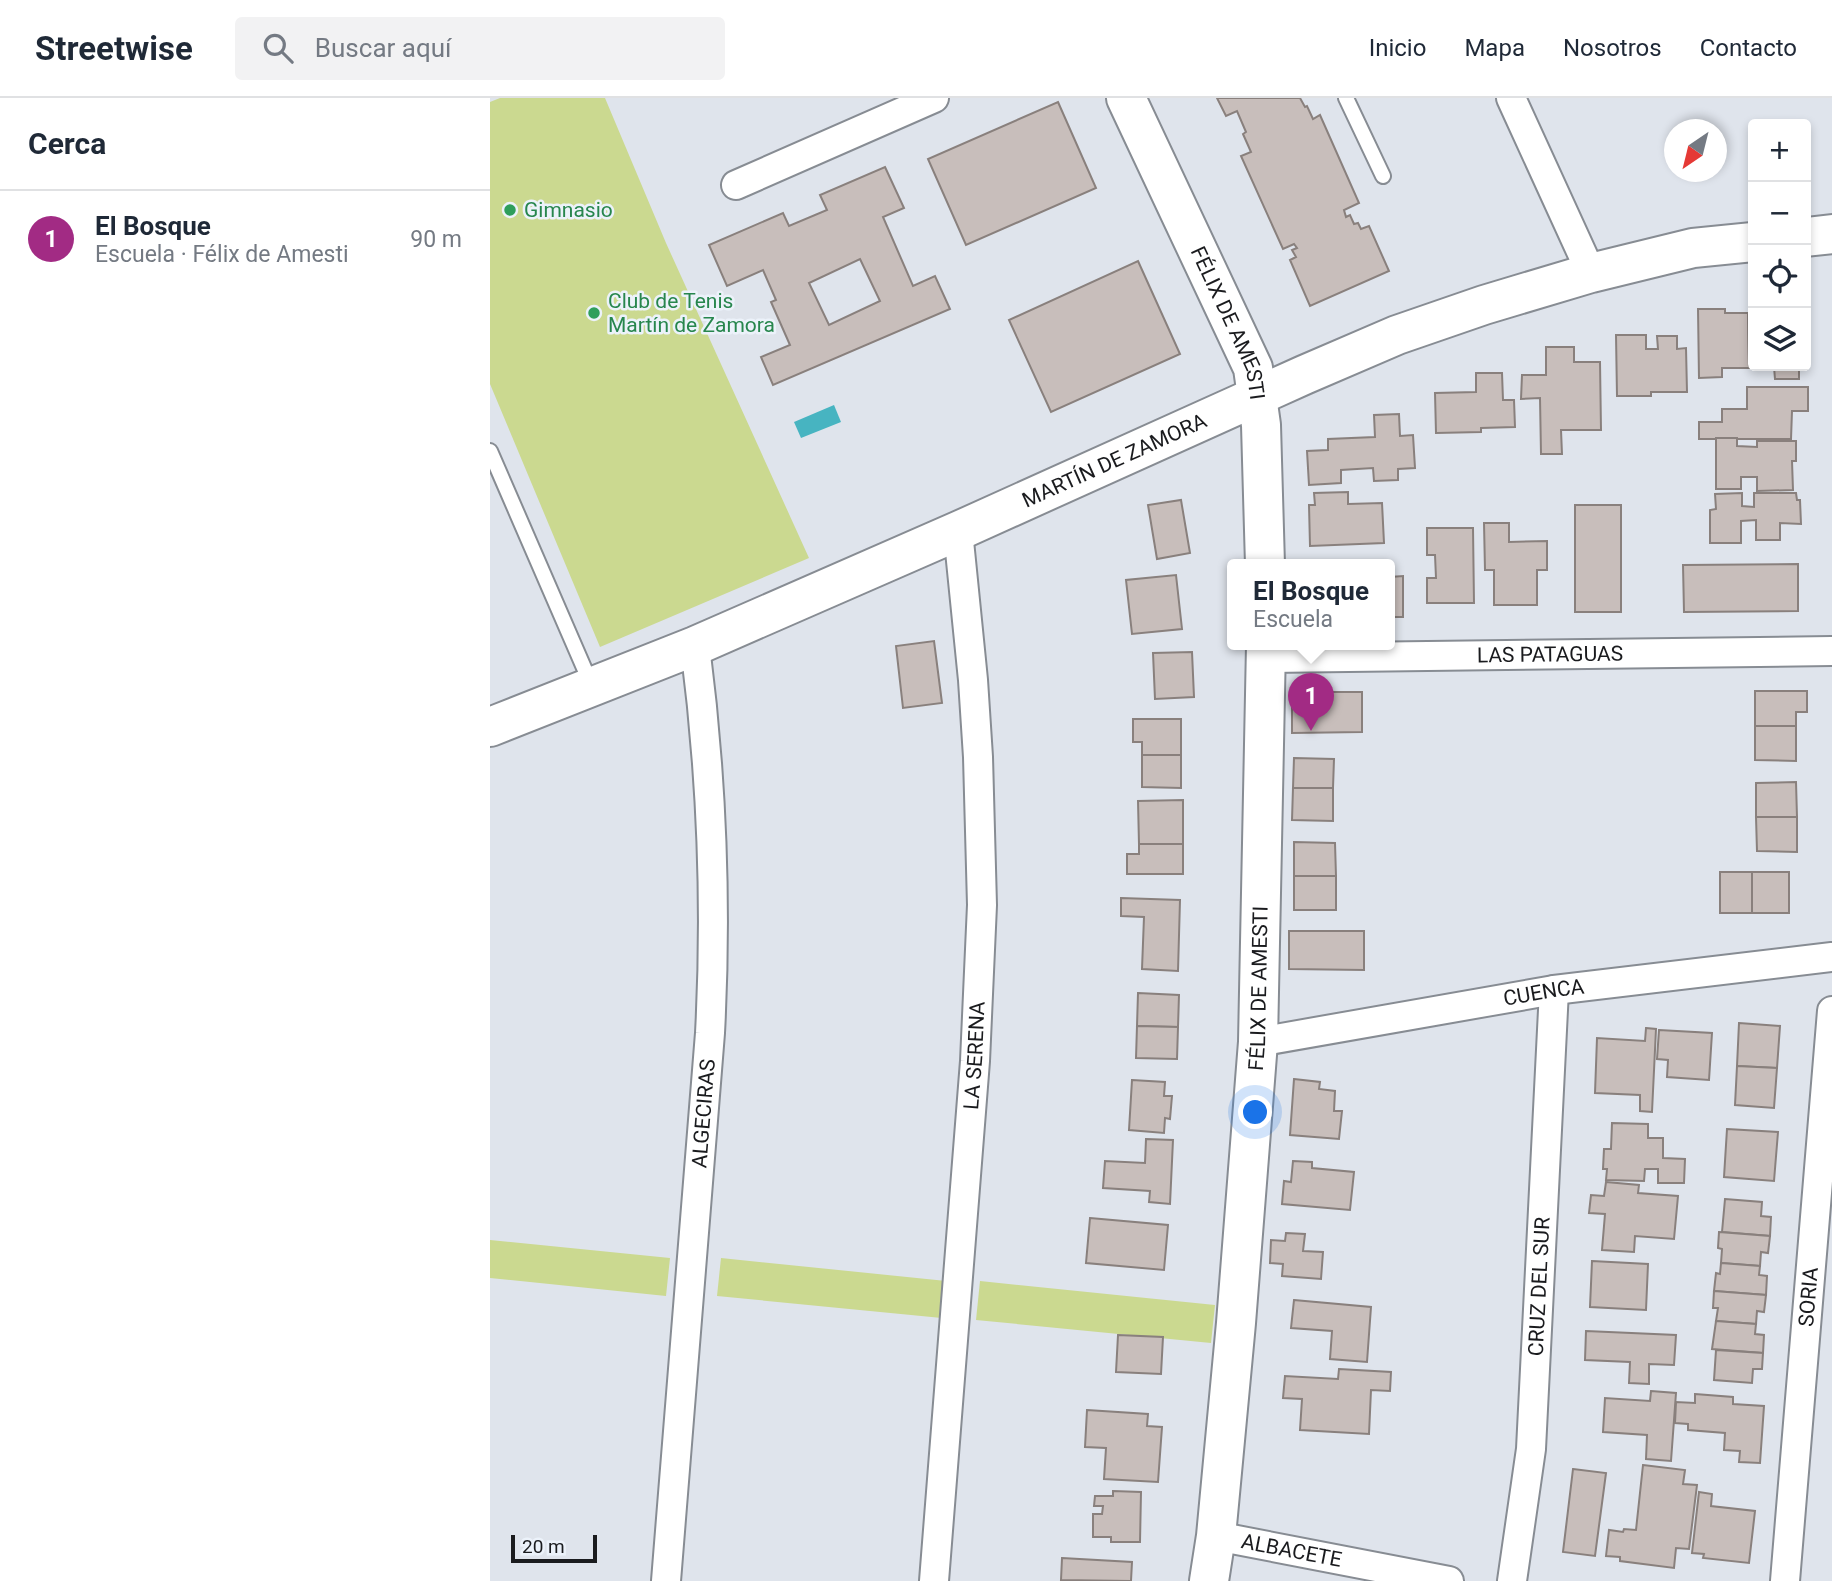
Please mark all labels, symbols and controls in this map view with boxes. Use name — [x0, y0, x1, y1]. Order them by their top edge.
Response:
search box — [235, 17, 725, 80]
text: Streetwise — [35, 29, 193, 68]
icon: search — [259, 29, 297, 67]
text: Buscar aquí — [315, 33, 451, 63]
text: Inicio — [1369, 34, 1426, 62]
text: Mapa — [1464, 34, 1525, 62]
text: Nosotros — [1563, 34, 1662, 62]
text: Contacto — [1700, 34, 1797, 62]
north arrow — [1664, 119, 1727, 182]
map controls — [1748, 119, 1811, 371]
button: + — [1748, 119, 1811, 182]
text: Cerca — [28, 126, 106, 161]
button: − — [1748, 182, 1811, 245]
place label: Gimnasio — [524, 198, 613, 222]
marker: Gimnasio — [502, 202, 518, 218]
text: El Bosque — [95, 211, 211, 241]
text: 1 — [44, 226, 58, 253]
text: 90 m — [410, 226, 462, 253]
text: Escuela · Félix de Amesti — [95, 241, 349, 268]
street label: FÉLIX DE AMESTI — [1186, 243, 1269, 401]
button: locate — [1748, 245, 1811, 308]
place label: Club de Tenis Martín de Zamora — [608, 289, 775, 337]
marker: Club de Tenis Martín de Zamora — [586, 305, 602, 321]
button: layers — [1748, 308, 1811, 371]
street label: MARTÍN DE ZAMORA — [1018, 408, 1211, 512]
popup — [1227, 559, 1395, 650]
text: El Bosque — [1253, 576, 1369, 606]
text: Escuela — [1253, 606, 1333, 633]
street label: LAS PATAGUAS — [1477, 642, 1623, 667]
pin: 1 — [1288, 673, 1334, 731]
street label: FÉLIX DE AMESTI — [1244, 906, 1273, 1072]
street label: CUENCA — [1501, 974, 1586, 1011]
street label: LA SERENA — [959, 1001, 990, 1111]
street label: ALGECIRAS — [687, 1058, 720, 1169]
your location — [1238, 1095, 1272, 1129]
street label: CRUZ DEL SUR — [1524, 1216, 1555, 1357]
street label: SORIA — [1794, 1266, 1823, 1328]
street label: ALBACETE — [1239, 1529, 1344, 1572]
scale bar — [511, 1532, 597, 1564]
text: 20 m — [522, 1535, 565, 1558]

